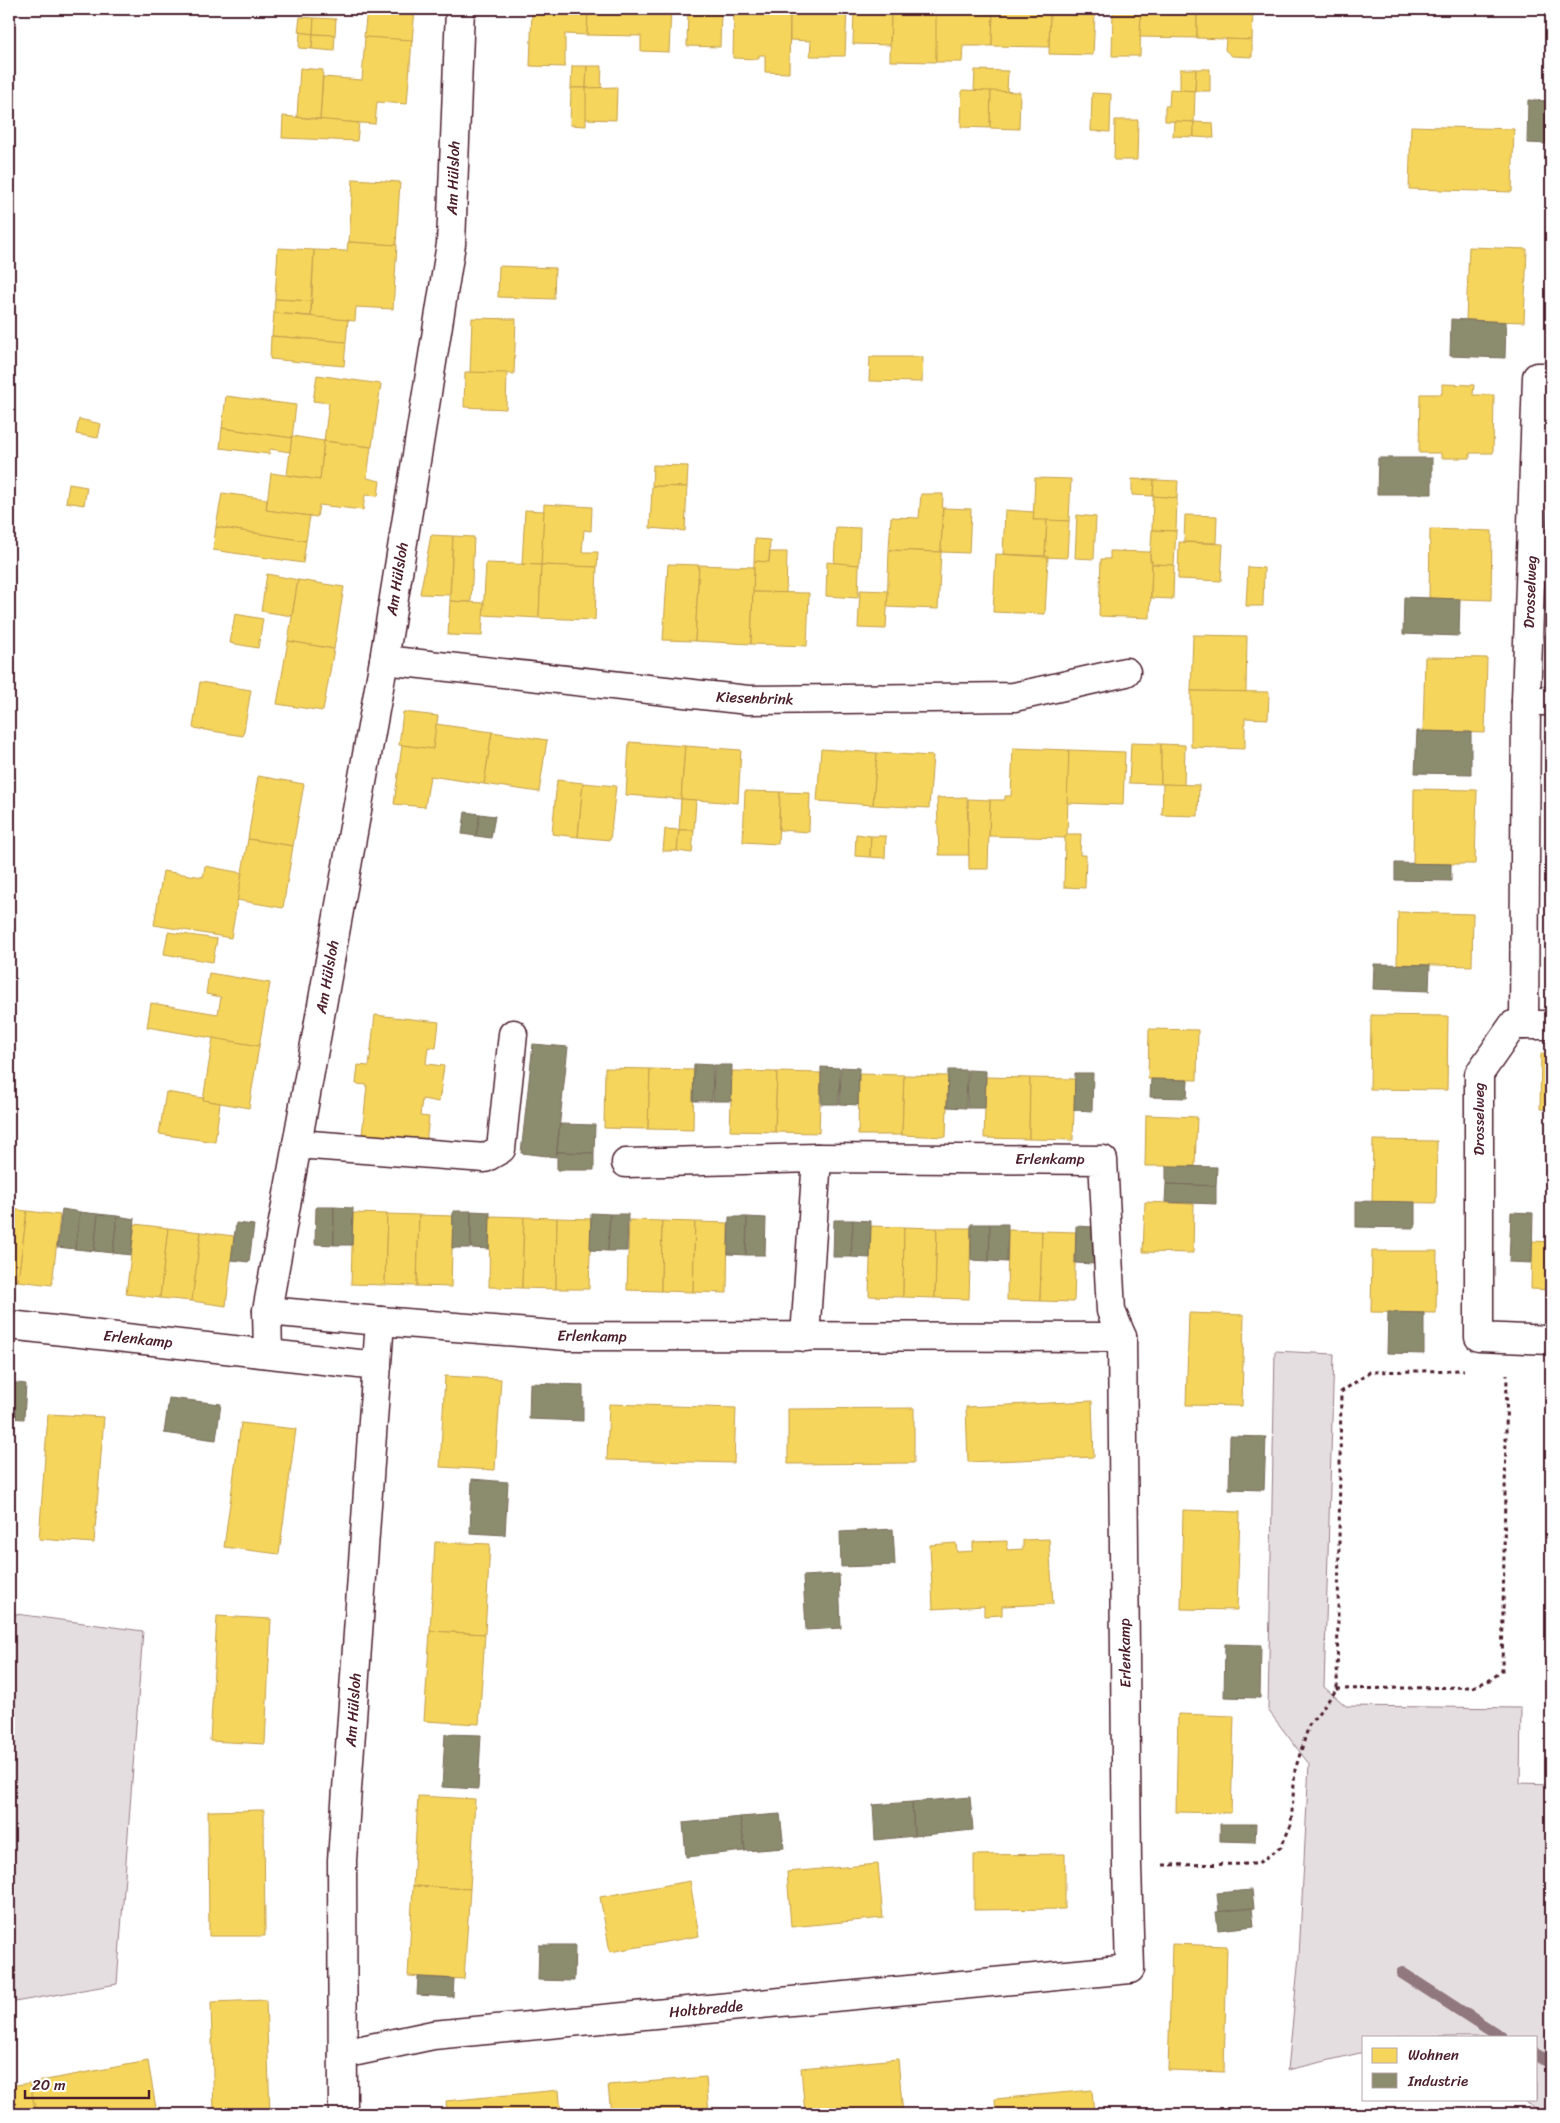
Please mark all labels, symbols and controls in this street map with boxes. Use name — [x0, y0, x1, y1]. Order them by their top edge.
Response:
street label: Am Hülsloh — [439, 140, 467, 216]
street label: Am Hülsloh — [378, 540, 416, 619]
street label: Drosselweg — [1516, 555, 1544, 629]
street label: Kiesenbrink — [716, 684, 794, 712]
street label: Am Hülsloh — [308, 938, 346, 1017]
street label: Drosselweg — [1466, 1083, 1492, 1155]
street label: Erlenkamp — [1015, 1146, 1085, 1172]
street label: Erlenkamp — [102, 1322, 174, 1356]
street label: Erlenkamp — [557, 1322, 627, 1350]
street label: Erlenkamp — [1111, 1618, 1139, 1688]
street label: Am Hülsloh — [337, 1672, 369, 1749]
street label: Holtbredde — [668, 1993, 744, 2025]
legend — [1362, 2036, 1538, 2100]
text: Wohnen — [1408, 2042, 1459, 2068]
scale bar — [25, 2068, 149, 2100]
text: Industrie — [1407, 2068, 1468, 2094]
text: 20 m — [32, 2072, 66, 2098]

